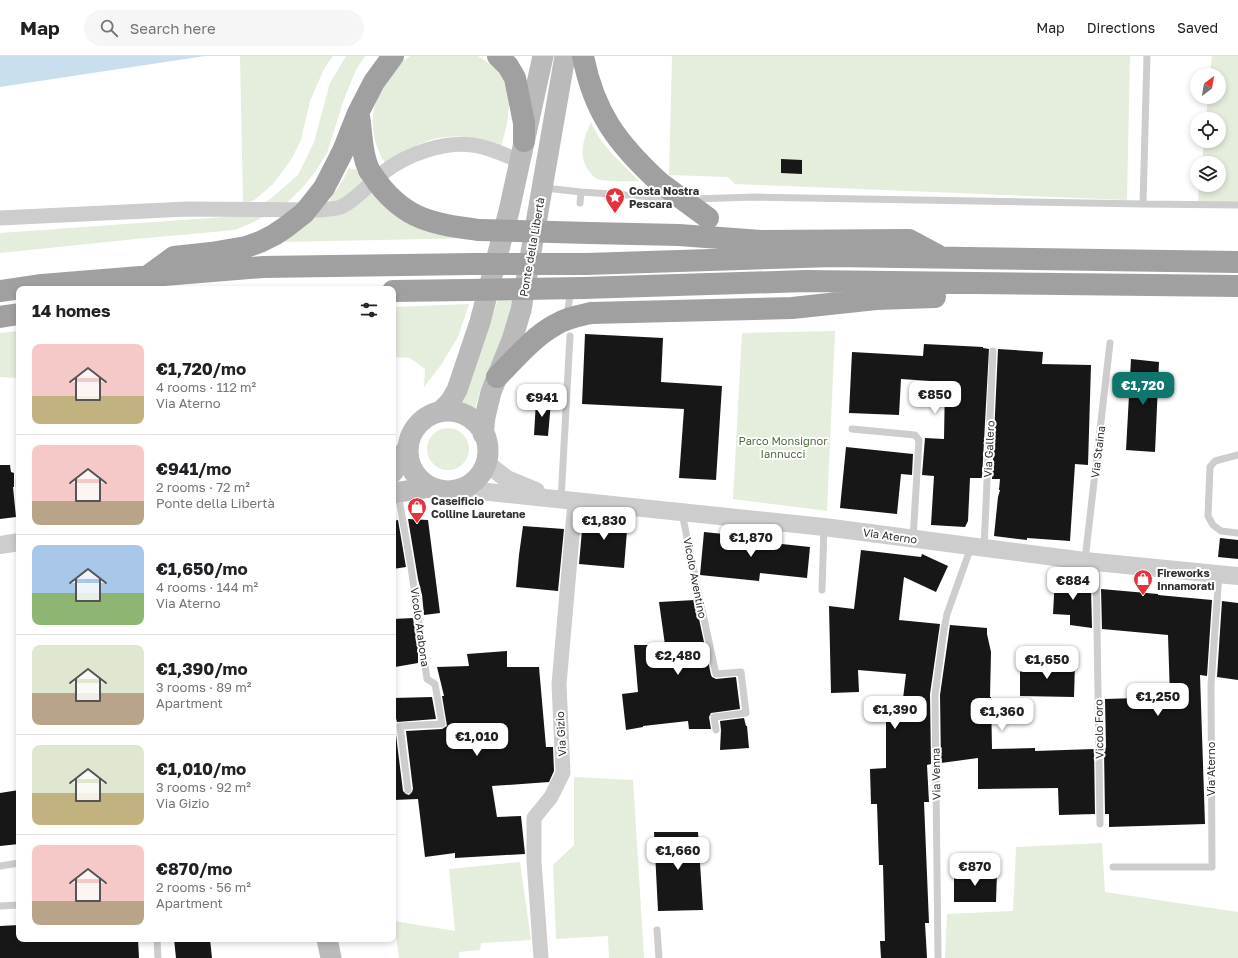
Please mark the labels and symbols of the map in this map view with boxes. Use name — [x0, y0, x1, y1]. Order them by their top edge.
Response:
north arrow — [1190, 68, 1226, 104]
place label: Costa Nostra Pescara — [629, 184, 699, 210]
place icon: Costa Nostra Pescara — [604, 186, 626, 214]
street label: Ponte della Libertà — [516, 196, 547, 298]
pin: €1,720 — [1110, 372, 1176, 406]
pin: €850 — [911, 381, 959, 415]
pin: €941 — [518, 384, 566, 418]
street label: Via Gallero — [981, 420, 997, 478]
street label: Via Staina — [1088, 425, 1107, 479]
park label: Parco Monsignor Iannucci — [739, 434, 828, 460]
place label: Caseificio Colline Lauretane — [431, 494, 526, 520]
shop icon: Caseificio Colline Lauretane — [406, 496, 428, 524]
pin: €1,830 — [571, 507, 637, 541]
pin: €1,870 — [718, 524, 784, 558]
street label: Via Aterno — [862, 525, 918, 546]
street label: Vicolo Aventino — [681, 536, 710, 620]
place label: Fireworks Innamorati — [1157, 566, 1215, 592]
pin: €884 — [1049, 567, 1097, 601]
shop icon: Fireworks Innamorati — [1132, 568, 1154, 596]
street label: Vicolo Arabona — [409, 587, 432, 667]
pin: €2,480 — [645, 642, 711, 676]
pin: €1,650 — [1014, 646, 1080, 680]
pin: €1,250 — [1125, 683, 1191, 717]
pin: €1,390 — [862, 696, 928, 730]
pin: €1,360 — [969, 698, 1035, 732]
street label: Vicolo Foro — [1091, 699, 1106, 759]
street label: Via Gizio — [553, 711, 568, 757]
pin: €1,010 — [444, 723, 510, 757]
street label: Via Aterno — [1204, 741, 1217, 796]
street label: Via Venna — [929, 748, 942, 800]
pin: €1,660 — [645, 837, 711, 871]
pin: €870 — [951, 853, 999, 887]

